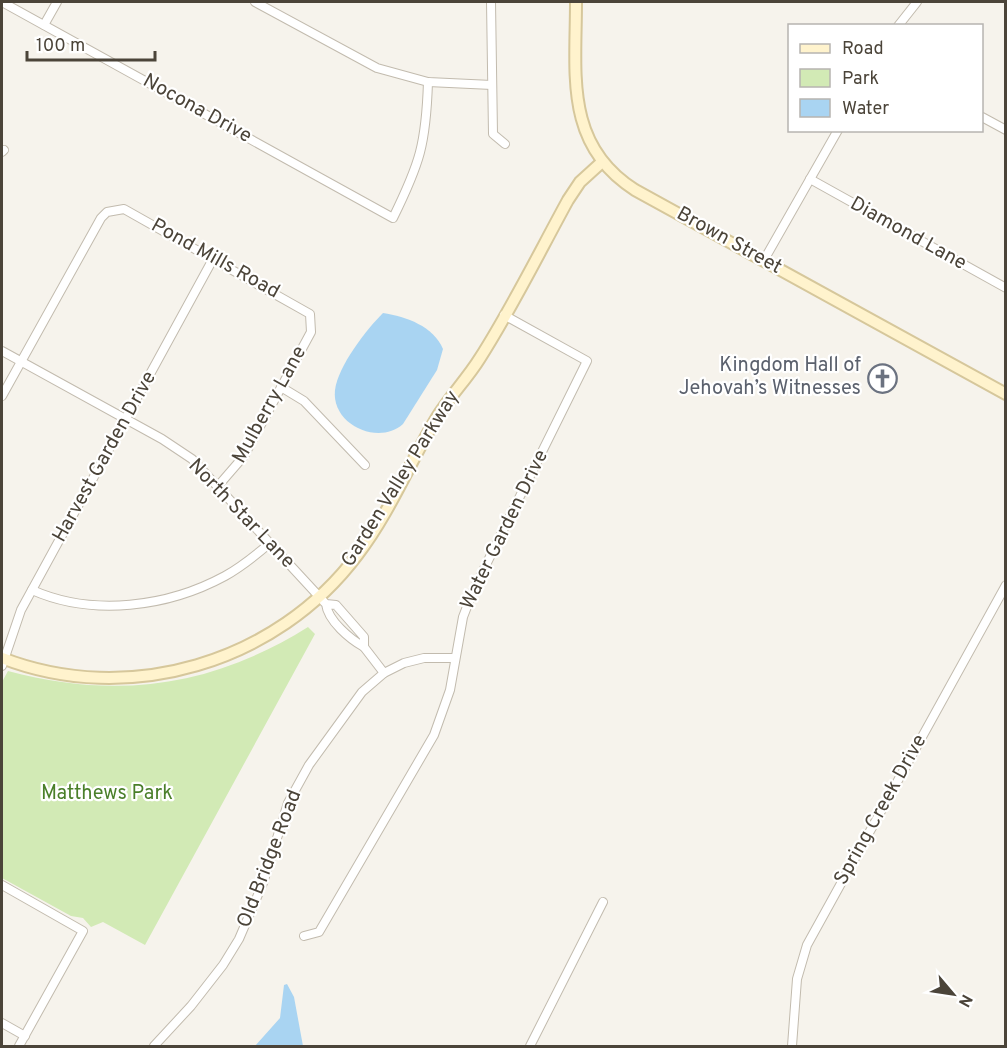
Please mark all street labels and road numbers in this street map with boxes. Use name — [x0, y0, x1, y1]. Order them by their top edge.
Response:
street label: Nocona Drive — [138, 68, 256, 150]
street label: Diamond Lane — [845, 191, 971, 277]
street label: Brown Street — [672, 201, 786, 281]
street label: Pond Mills Road — [146, 213, 284, 305]
street label: Mulberry Lane — [227, 342, 313, 468]
street label: Harvest Garden Drive — [47, 367, 163, 547]
street label: Garden Valley Parkway — [336, 386, 466, 572]
street label: Water Garden Drive — [455, 446, 555, 614]
street label: North Star Lane — [182, 453, 300, 575]
street label: Spring Creek Drive — [829, 730, 933, 890]
street label: Old Bridge Road — [232, 786, 308, 932]

